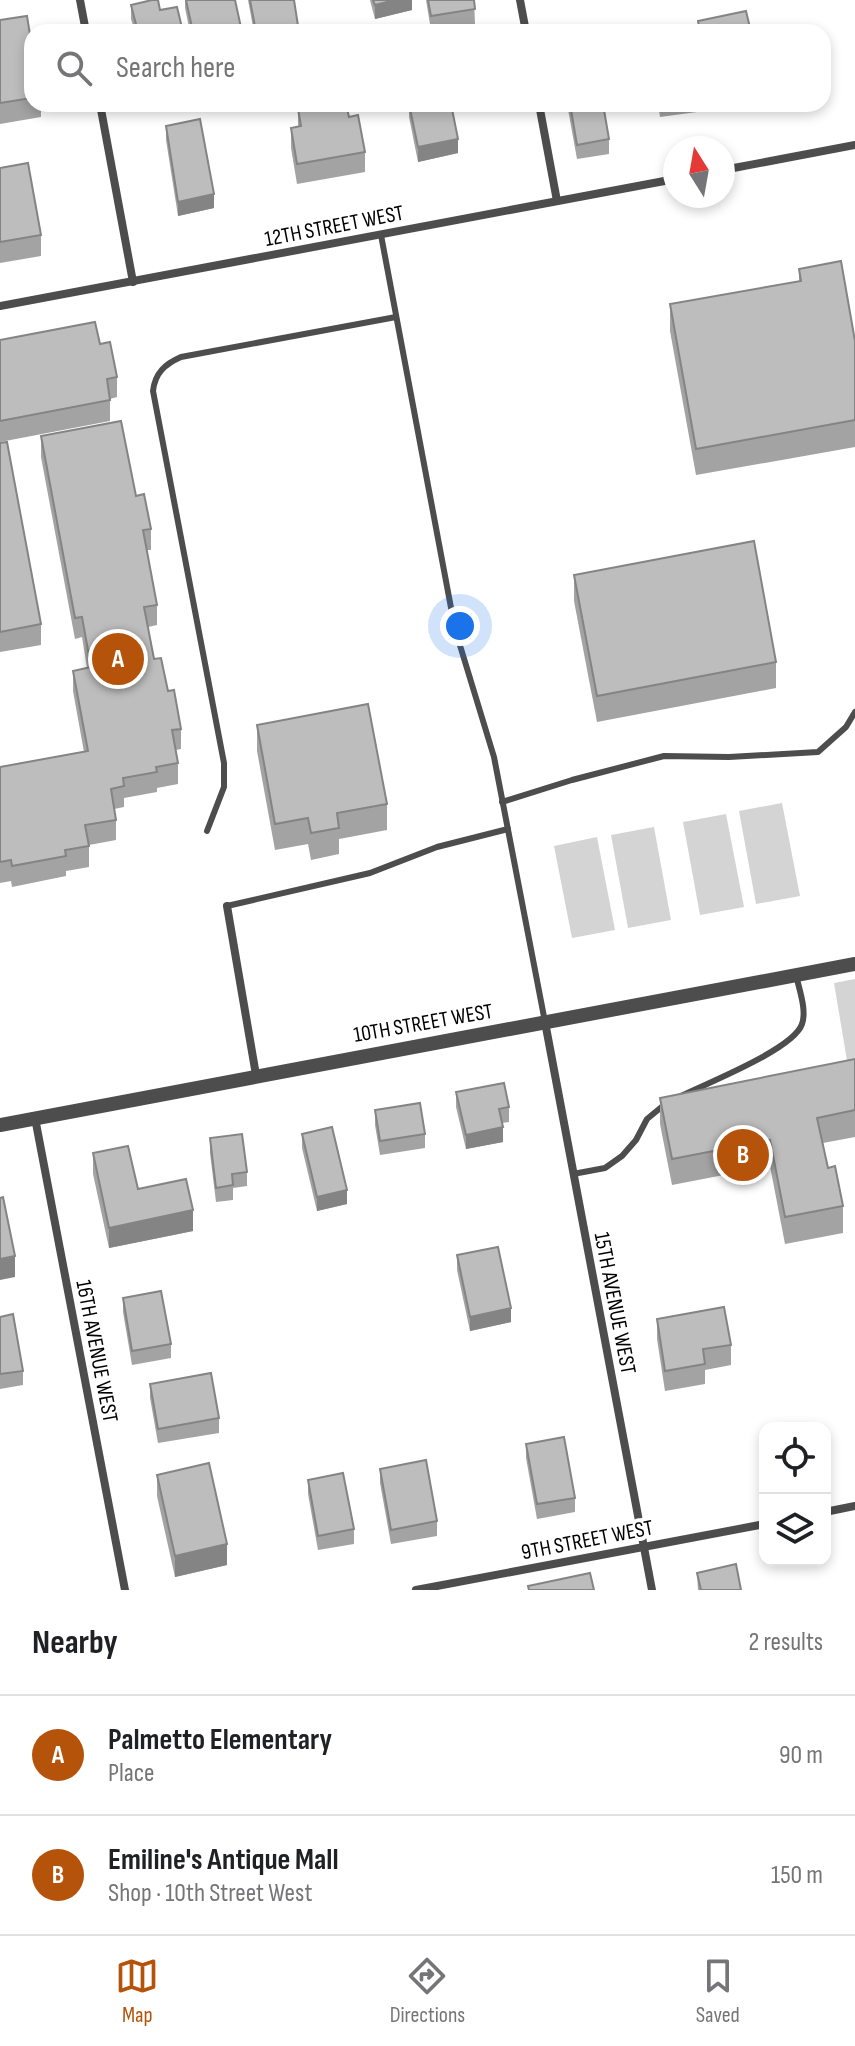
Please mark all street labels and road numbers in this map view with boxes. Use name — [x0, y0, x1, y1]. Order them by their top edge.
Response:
street label: 12TH STREET WEST — [262, 200, 406, 253]
street label: 10TH STREET WEST — [351, 998, 495, 1049]
street label: 15TH AVENUE WEST — [588, 1230, 642, 1377]
street label: 16TH AVENUE WEST — [69, 1278, 124, 1425]
street label: 9TH STREET WEST — [519, 1514, 656, 1566]

